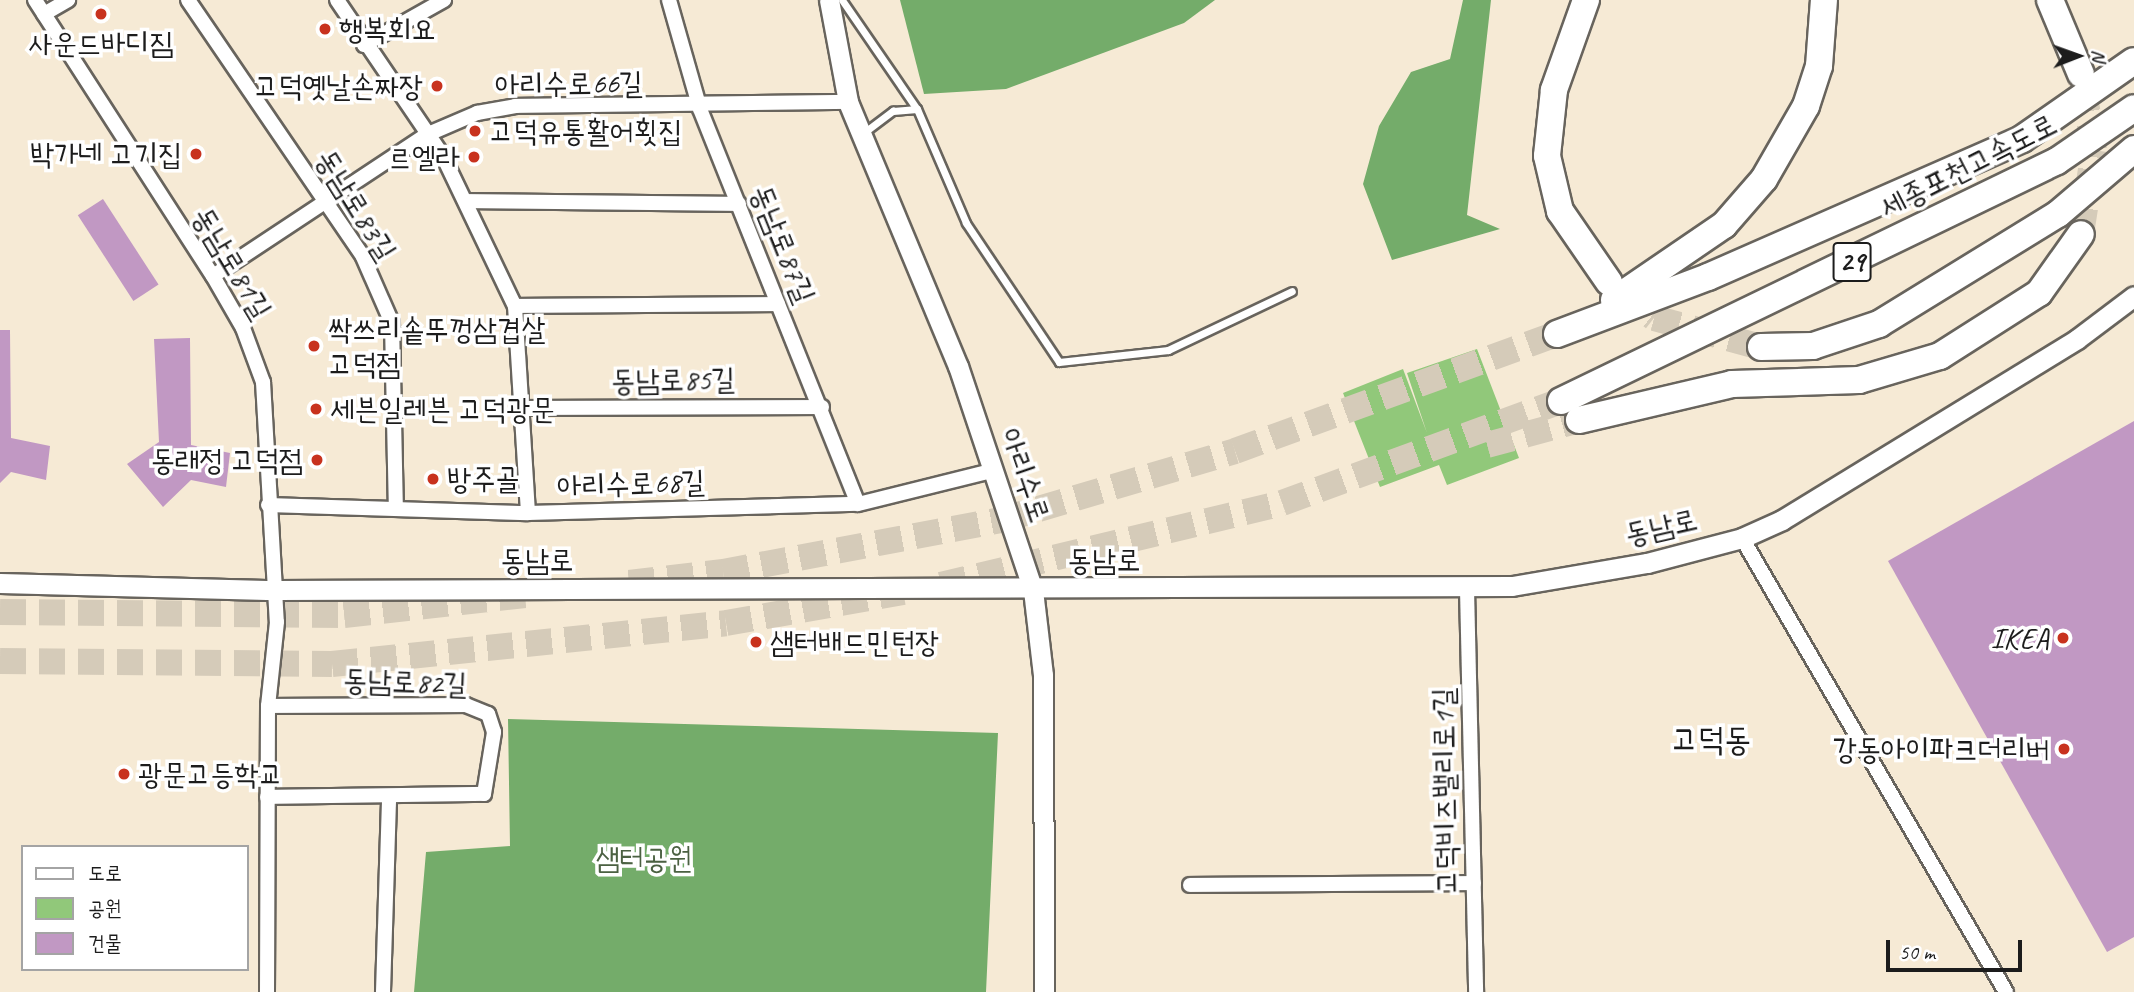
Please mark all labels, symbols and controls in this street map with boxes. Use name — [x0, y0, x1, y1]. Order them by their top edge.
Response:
marker: 사운드바디짐 — [93, 6, 109, 22]
place label: 행복회요 — [339, 11, 436, 47]
marker: 행복회요 — [317, 21, 333, 37]
north arrow — [2043, 21, 2113, 91]
place label: 사운드바디짐 — [29, 25, 173, 61]
text: N — [2087, 50, 2111, 62]
street label: 아리수로66길 — [495, 65, 643, 103]
place label: 고덕옛날손짜장 — [254, 68, 423, 104]
marker: 고덕옛날손짜장 — [429, 78, 445, 94]
street label: 세종포천고속도로 — [1874, 106, 2062, 226]
place label: 고덕유통활어횟집 — [489, 113, 682, 149]
marker: 고덕유통활어횟집 — [467, 123, 483, 139]
place label: 박가네 고기집 — [30, 136, 182, 172]
place label: 르엘라 — [388, 139, 460, 175]
street label: 동남로83길 — [308, 143, 404, 267]
marker: 박가네 고기집 — [188, 146, 204, 162]
marker: 르엘라 — [466, 149, 482, 165]
street label: 동남로87길 — [743, 180, 823, 308]
street label: 동남로81길 — [185, 201, 279, 325]
road number: 29 — [1831, 238, 1873, 286]
place label: 싹쓰리솥뚜껑삼겹살 고덕점 — [328, 311, 545, 382]
marker: 싹쓰리솥뚜껑삼겹살 고덕점 — [306, 338, 322, 354]
street label: 동남로85길 — [611, 361, 735, 399]
place label: 세븐일레븐 고덕광문 — [330, 391, 555, 427]
marker: 세븐일레븐 고덕광문 — [308, 401, 324, 417]
street label: 아리수로 — [992, 423, 1058, 527]
place label: 동래정 고덕점 — [151, 442, 303, 478]
marker: 동래정 고덕점 — [309, 452, 325, 468]
place label: 방주골 — [447, 461, 519, 497]
street label: 아리수로68길 — [557, 463, 705, 505]
marker: 방주골 — [425, 471, 441, 487]
street label: 동남로 — [1622, 501, 1700, 553]
street label: 동남로 — [501, 542, 573, 578]
street label: 동남로 — [1068, 542, 1140, 578]
place label: IKEA — [1991, 620, 2049, 656]
place label: 샘터배드민턴장 — [770, 624, 939, 660]
marker: IKEA — [2055, 630, 2071, 646]
marker: 샘터배드민턴장 — [748, 634, 764, 650]
street label: 동남로82길 — [343, 662, 467, 702]
street label: 고덕비즈밸리로1길 — [1425, 687, 1465, 895]
district label: 고덕동 — [1671, 720, 1751, 760]
place label: 강동아이파크더리버 — [1833, 731, 2050, 767]
marker: 강동아이파크더리버 — [2056, 741, 2072, 757]
place label: 광문고등학교 — [138, 756, 283, 792]
marker: 광문고등학교 — [116, 766, 132, 782]
park label: 샘터공원 — [596, 840, 692, 876]
legend — [21, 845, 248, 971]
text: 도로 — [88, 860, 122, 886]
text: 공원 — [88, 895, 122, 921]
scale bar — [1889, 926, 2025, 970]
text: 건물 — [88, 930, 122, 956]
text: 50 m — [1899, 939, 1935, 965]

